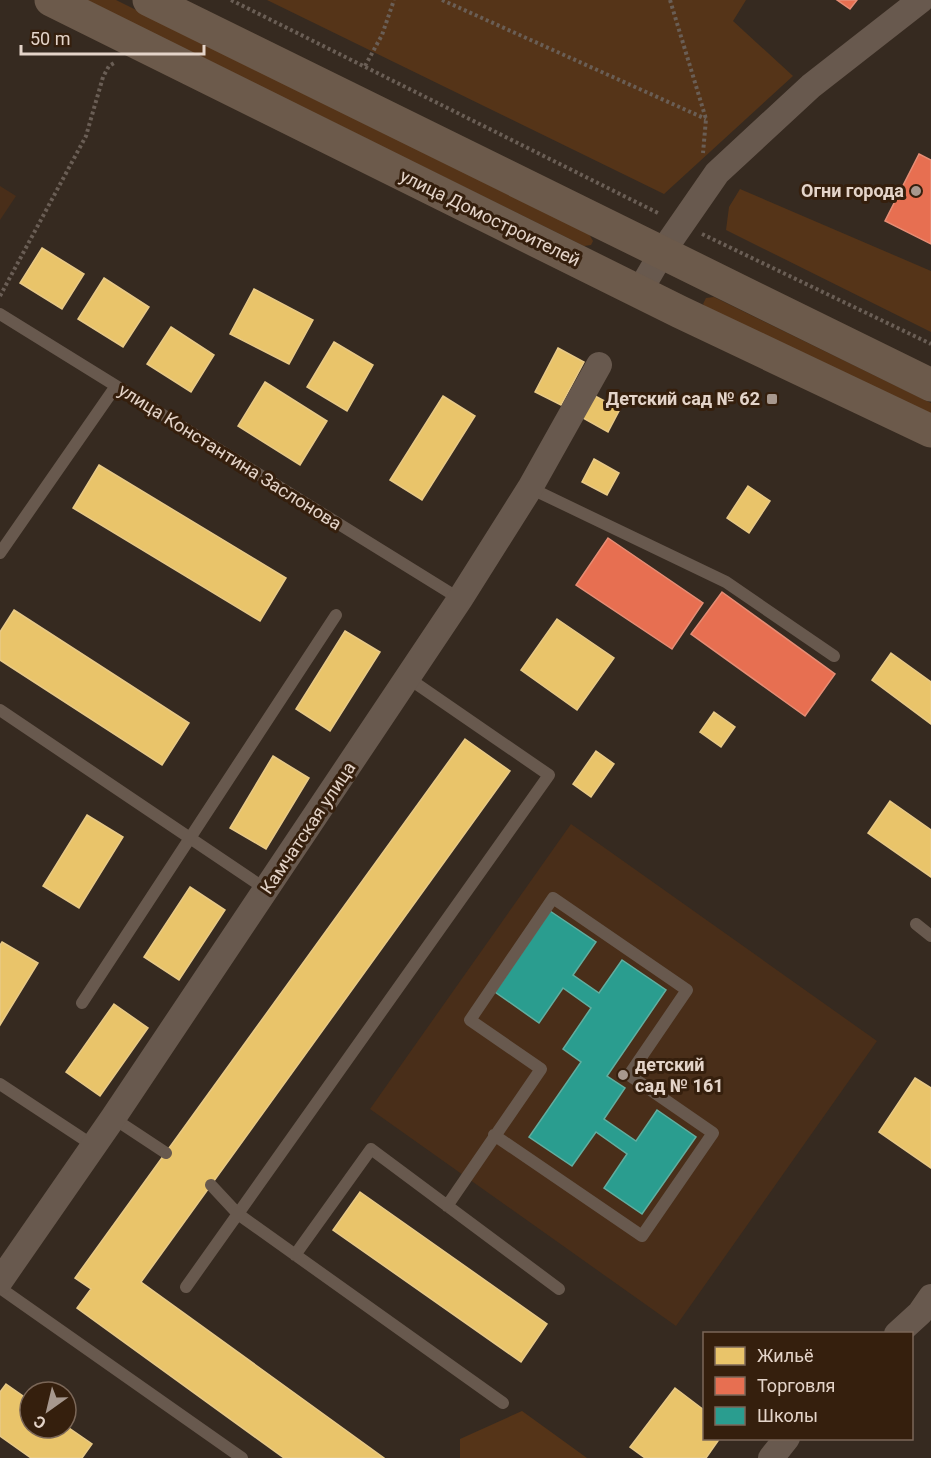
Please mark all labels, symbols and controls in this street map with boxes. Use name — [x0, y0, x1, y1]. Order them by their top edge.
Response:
scale bar — [21, 18, 204, 56]
text: 50 m — [30, 28, 70, 49]
street label: улица Домостроителей — [397, 165, 584, 270]
place label: Огни города — [801, 180, 904, 201]
marker: Огни города — [909, 184, 923, 198]
street label: улица Константина Заслонова — [115, 379, 346, 534]
place label: Детский сад № 62 — [606, 388, 760, 409]
marker: Детский сад № 62 — [765, 392, 779, 406]
street label: Камчатская улица — [256, 758, 360, 898]
place label: детский сад № 161 — [635, 1054, 724, 1096]
marker: детский сад № 161 — [616, 1068, 630, 1082]
legend — [703, 1332, 913, 1440]
text: Жильё — [757, 1345, 813, 1366]
text: Торговля — [757, 1375, 835, 1396]
north arrow — [18, 1380, 78, 1440]
text: Школы — [757, 1405, 818, 1426]
text: С — [30, 1411, 50, 1433]

